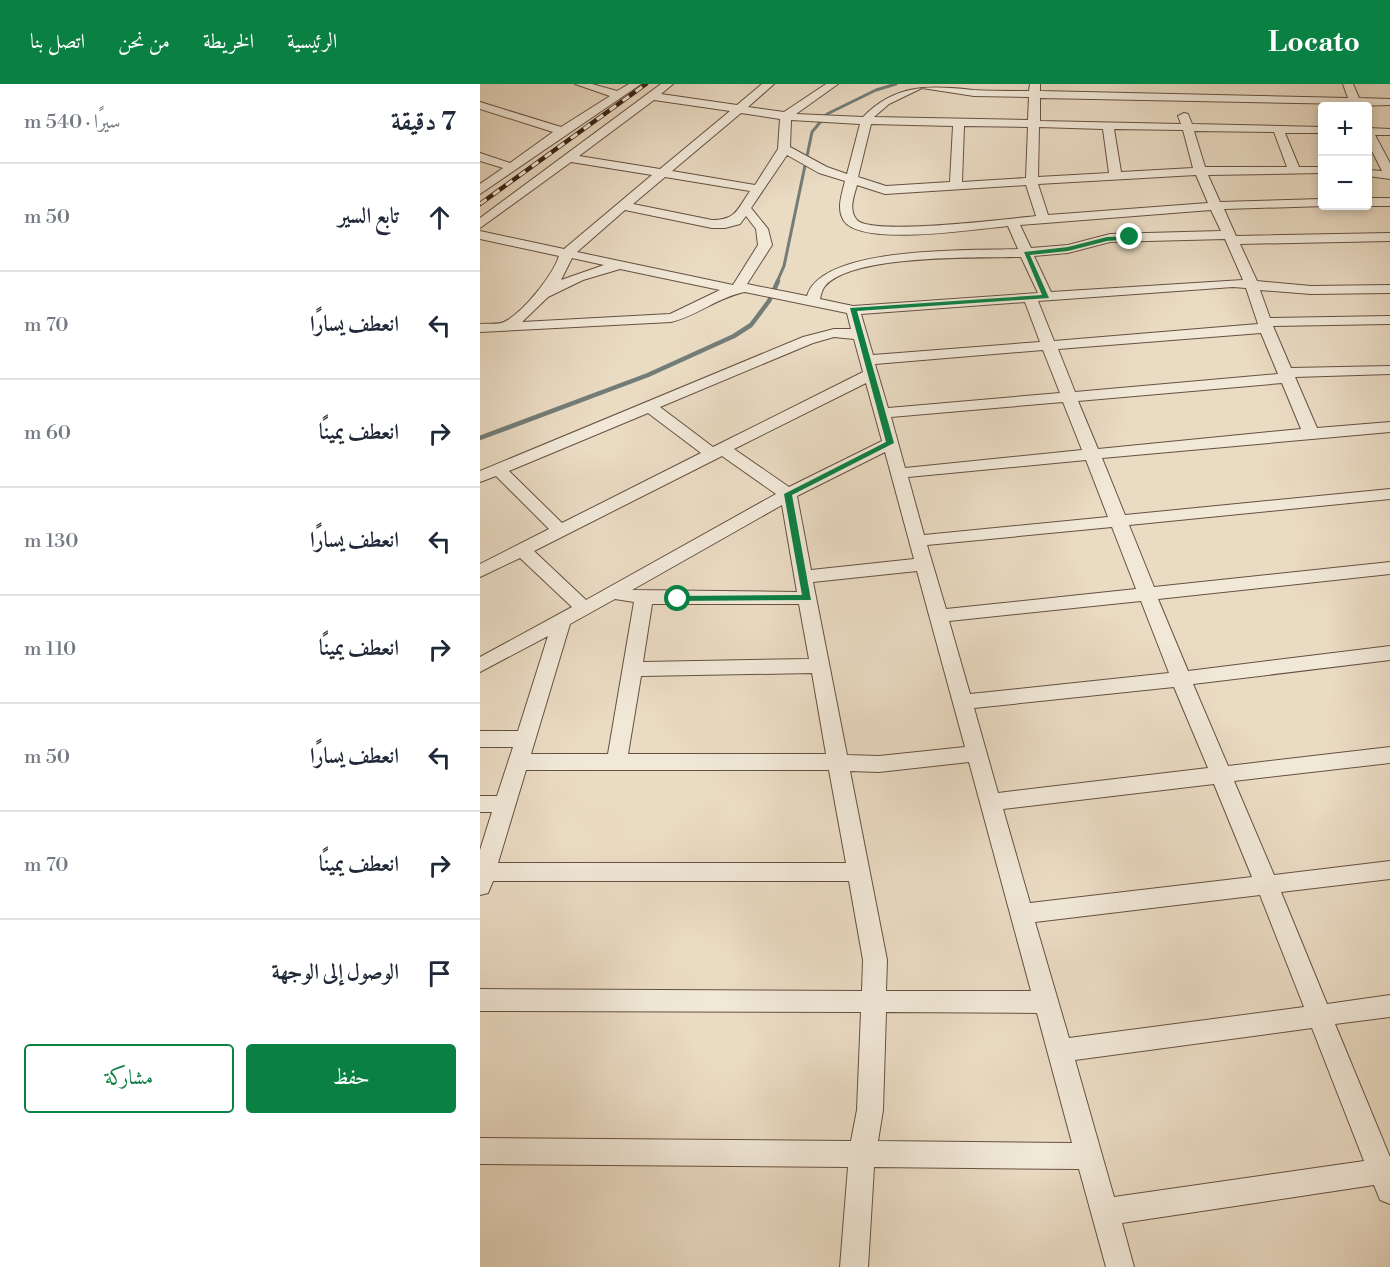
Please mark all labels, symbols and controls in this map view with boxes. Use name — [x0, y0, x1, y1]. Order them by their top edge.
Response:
text: Locato — [1268, 25, 1360, 60]
text: اتصل بنا — [30, 29, 85, 55]
text: من نحن — [118, 29, 170, 55]
text: الخريطة — [203, 29, 254, 55]
text: الرئيسية — [287, 29, 337, 55]
map controls — [1318, 102, 1372, 210]
button: + — [1318, 102, 1372, 156]
text: 7 دقيقة — [391, 106, 456, 138]
text: سيرًا · 540 m — [24, 110, 121, 135]
button: − — [1318, 156, 1372, 210]
icon: ahead — [423, 201, 456, 234]
text: تابع السير — [338, 203, 399, 230]
text: 50 m — [24, 205, 70, 230]
route end — [1116, 223, 1142, 249]
icon: left — [423, 309, 456, 342]
text: انعطف يسارًا — [310, 311, 399, 338]
text: 70 m — [24, 313, 69, 338]
icon: right — [423, 417, 456, 450]
text: انعطف يمينًا — [319, 419, 399, 446]
text: 60 m — [24, 421, 71, 446]
icon: left — [423, 525, 456, 558]
text: انعطف يسارًا — [310, 527, 399, 554]
text: 130 m — [24, 529, 79, 554]
route start — [664, 585, 690, 611]
icon: right — [423, 633, 456, 666]
text: انعطف يمينًا — [319, 635, 399, 662]
text: 110 m — [24, 637, 76, 662]
icon: left — [423, 741, 456, 774]
text: انعطف يسارًا — [310, 743, 399, 770]
text: 50 m — [24, 745, 70, 770]
icon: right — [423, 849, 456, 882]
text: انعطف يمينًا — [319, 851, 399, 878]
text: 70 m — [24, 853, 69, 878]
icon: arrive — [423, 957, 456, 990]
text: الوصول إلى الوجهة — [271, 959, 399, 986]
button: مشاركة — [24, 1044, 234, 1113]
button: حفظ — [246, 1044, 456, 1113]

